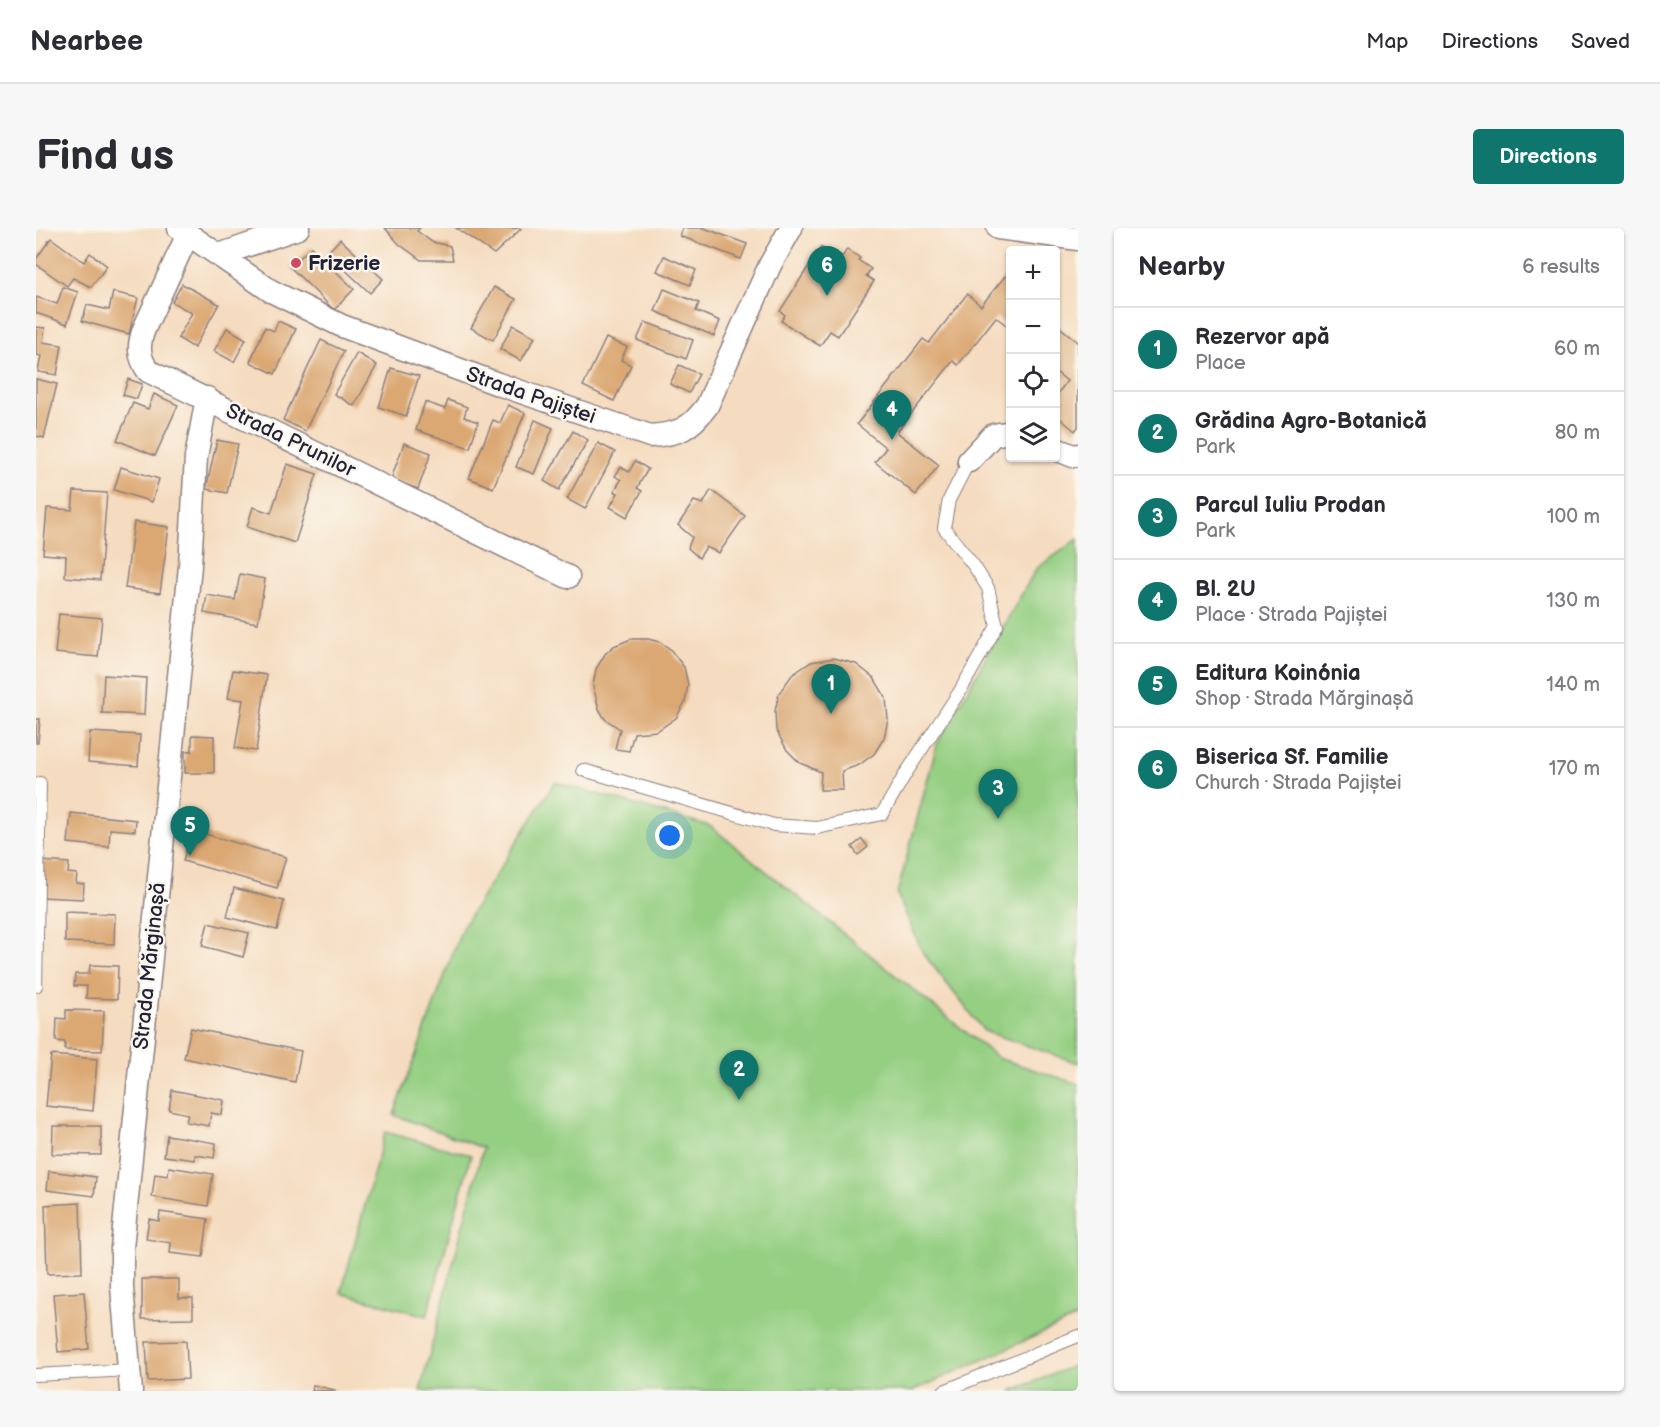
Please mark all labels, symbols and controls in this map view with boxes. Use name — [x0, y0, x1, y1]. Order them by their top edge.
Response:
text: Nearbee — [30, 25, 143, 58]
text: Map — [1366, 29, 1409, 54]
text: Directions — [1442, 29, 1538, 54]
text: Saved — [1571, 29, 1630, 54]
button: Directions — [1473, 129, 1624, 184]
text: Find us — [36, 131, 174, 182]
map controls — [1006, 246, 1060, 462]
button: + — [1006, 246, 1060, 300]
pin: 6 — [808, 247, 846, 296]
place label: Frizerie — [308, 251, 380, 276]
text: Nearby — [1138, 252, 1225, 283]
text: 6 results — [1522, 255, 1600, 279]
marker: Frizerie — [289, 256, 303, 270]
button: − — [1006, 300, 1060, 354]
text: Rezervor apă — [1195, 324, 1330, 351]
text: 1 — [1153, 337, 1162, 361]
text: 60 m — [1554, 337, 1600, 361]
text: Place — [1195, 351, 1246, 375]
button: locate — [1006, 354, 1060, 408]
street label: Strada Pajiștei — [463, 362, 599, 429]
pin: 4 — [872, 390, 912, 440]
street label: Strada Prunilor — [222, 398, 360, 483]
button: layers — [1006, 408, 1060, 462]
text: Grădina Agro-Botanică — [1195, 408, 1427, 435]
text: 2 — [1152, 421, 1163, 445]
text: 80 m — [1555, 421, 1600, 445]
text: Park — [1195, 435, 1235, 459]
text: Parcul Iuliu Prodan — [1195, 492, 1386, 519]
text: 3 — [1152, 505, 1163, 529]
text: 100 m — [1547, 505, 1600, 529]
text: Park — [1195, 519, 1235, 543]
text: Bl. 2U — [1195, 576, 1256, 603]
text: 4 — [1152, 589, 1163, 613]
text: 130 m — [1546, 589, 1600, 613]
text: Place · Strada Pajiștei — [1195, 603, 1387, 627]
text: Editura Koinónia — [1195, 660, 1361, 687]
pin: 1 — [812, 664, 850, 714]
text: 5 — [1152, 673, 1163, 697]
text: 140 m — [1546, 673, 1600, 697]
text: Shop · Strada Mărginașă — [1195, 687, 1414, 711]
text: Biserica Sf. Familie — [1195, 744, 1388, 771]
text: 6 — [1151, 757, 1164, 781]
text: 170 m — [1549, 757, 1600, 781]
pin: 3 — [978, 770, 1018, 819]
text: Church · Strada Pajiștei — [1195, 771, 1402, 795]
pin: 5 — [170, 806, 210, 856]
your location — [655, 821, 684, 850]
street label: Strada Mărginașă — [128, 881, 171, 1051]
pin: 2 — [720, 1050, 758, 1100]

